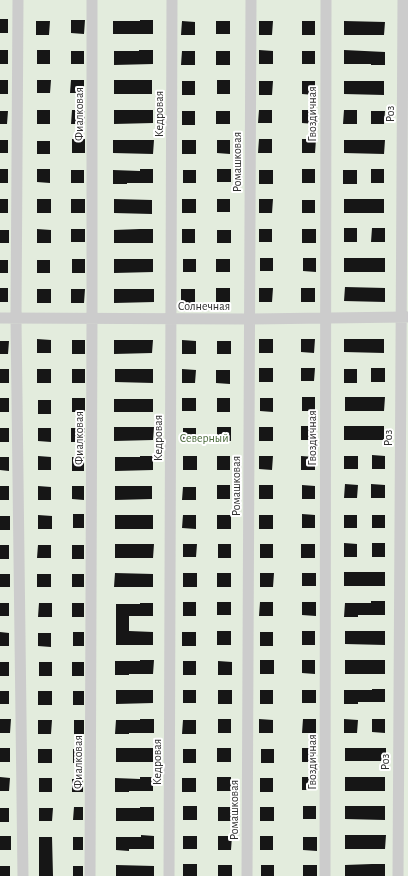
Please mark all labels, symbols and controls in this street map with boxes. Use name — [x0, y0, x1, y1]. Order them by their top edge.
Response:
street label: Гвоздичная — [305, 86, 319, 142]
street label: Фиалковая — [72, 87, 86, 141]
street label: Кедровая — [152, 91, 166, 137]
street label: Роз — [383, 106, 397, 122]
street label: Ромашковая — [230, 132, 244, 192]
street label: Солнечная — [178, 299, 230, 313]
street label: Гвоздичная — [305, 410, 319, 466]
street label: Фиалковая — [72, 411, 86, 465]
street label: Кедровая — [151, 415, 165, 461]
street label: Роз — [381, 430, 395, 446]
park label: Северный — [179, 431, 229, 445]
street label: Ромашковая — [229, 456, 243, 516]
street label: Гвоздичная — [305, 734, 319, 790]
street label: Фиалковая — [71, 735, 85, 789]
street label: Кедровая — [150, 739, 164, 785]
street label: Роз — [378, 754, 392, 770]
street label: Ромашковая — [227, 780, 241, 840]

